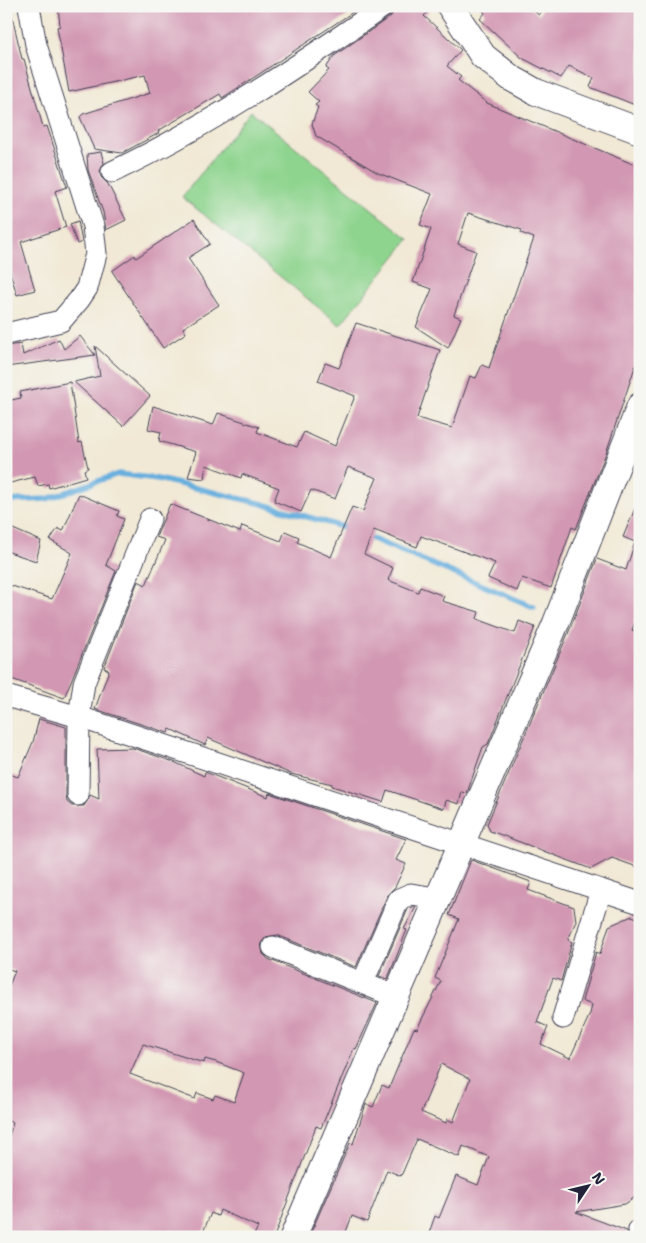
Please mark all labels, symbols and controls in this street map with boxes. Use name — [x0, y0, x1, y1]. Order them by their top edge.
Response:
north arrow — [564, 1160, 614, 1210]
text: N — [588, 1169, 609, 1188]

